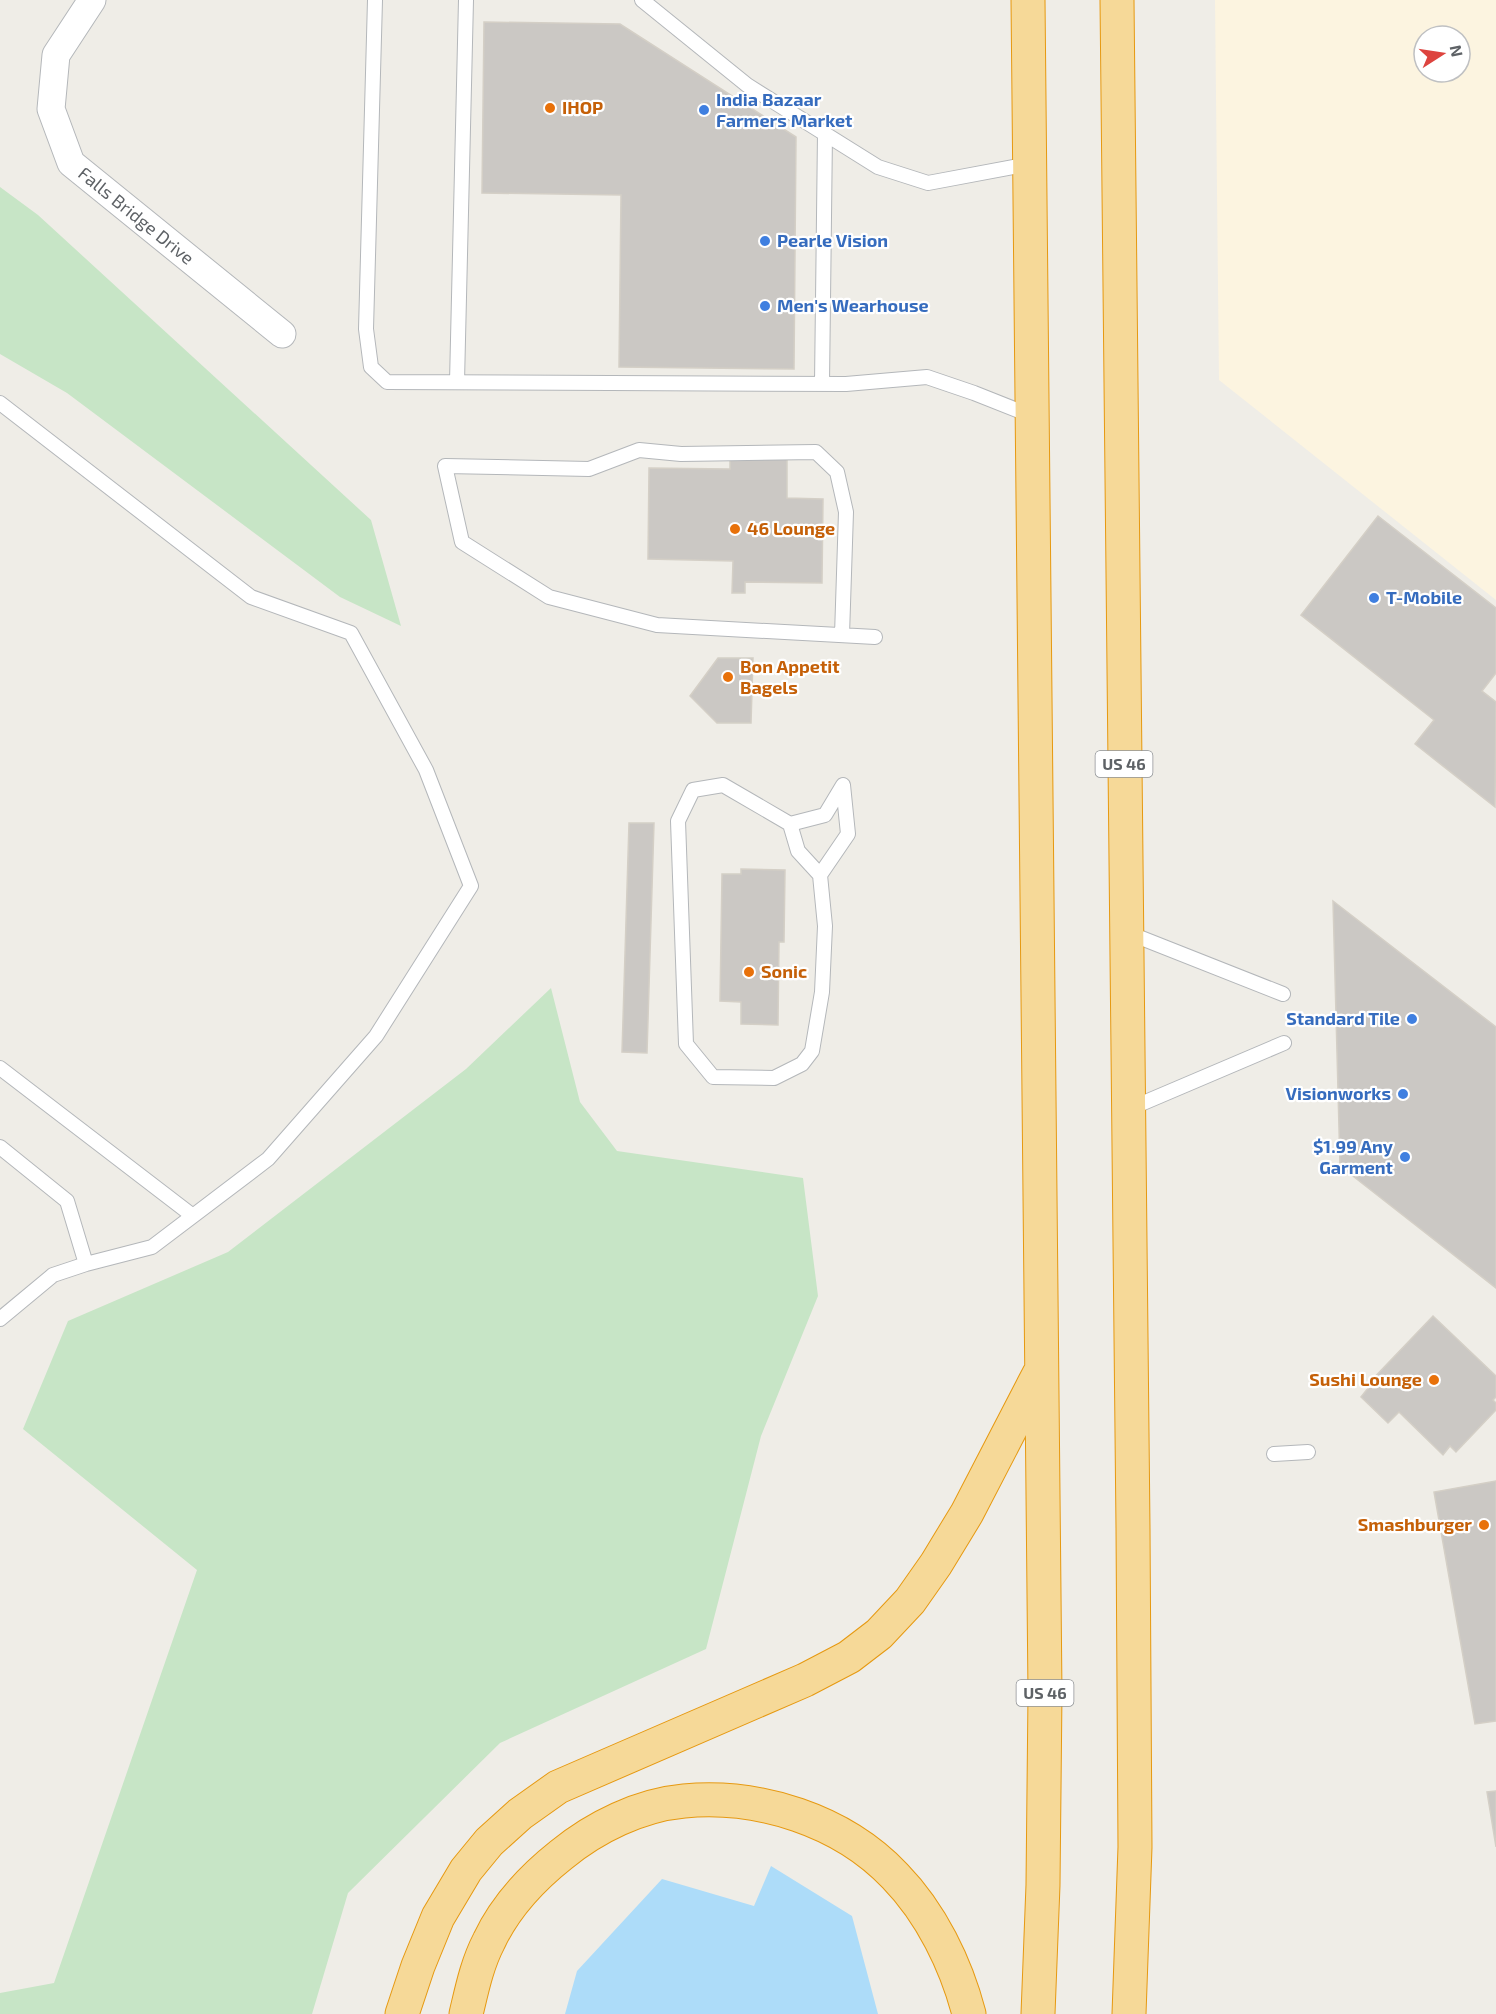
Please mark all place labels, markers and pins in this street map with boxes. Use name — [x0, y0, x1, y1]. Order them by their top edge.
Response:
place label: India Bazaar Farmers Market — [716, 88, 853, 131]
place label: IHOP — [562, 96, 603, 118]
marker: IHOP — [543, 101, 557, 115]
marker: India Bazaar Farmers Market — [697, 103, 711, 117]
place label: Pearle Vision — [777, 229, 888, 251]
marker: Pearle Vision — [758, 234, 772, 248]
place label: Men's Wearhouse — [777, 294, 929, 316]
marker: Men's Wearhouse — [758, 299, 772, 313]
place label: 46 Lounge — [747, 517, 835, 539]
marker: 46 Lounge — [728, 522, 742, 536]
place label: T-Mobile — [1386, 586, 1462, 608]
marker: T-Mobile — [1367, 591, 1381, 605]
place label: Bon Appetit Bagels — [740, 655, 840, 698]
marker: Bon Appetit Bagels — [721, 670, 735, 684]
place label: Sonic — [761, 960, 807, 982]
marker: Sonic — [742, 965, 756, 979]
place label: Standard Tile — [1286, 1007, 1400, 1029]
marker: Standard Tile — [1405, 1012, 1419, 1026]
place label: Visionworks — [1285, 1082, 1391, 1104]
marker: Visionworks — [1396, 1087, 1410, 1101]
place label: $1.99 Any Garment — [1313, 1135, 1394, 1178]
marker: $1.99 Any Garment — [1398, 1150, 1412, 1164]
place label: Sushi Lounge — [1309, 1368, 1422, 1390]
marker: Sushi Lounge — [1427, 1373, 1441, 1387]
place label: Smashburger — [1358, 1513, 1472, 1535]
marker: Smashburger — [1477, 1518, 1491, 1532]

